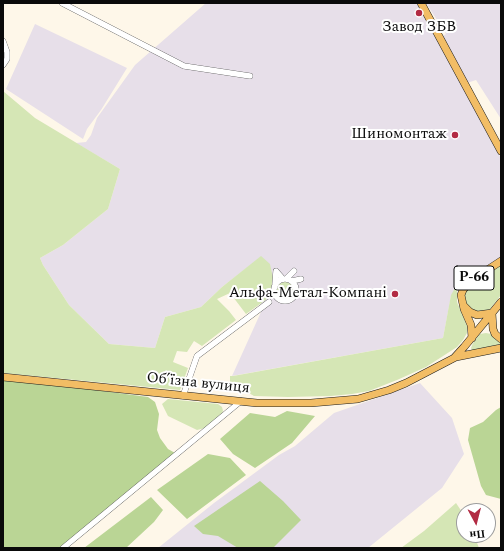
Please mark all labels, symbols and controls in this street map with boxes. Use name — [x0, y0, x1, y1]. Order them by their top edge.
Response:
marker: Завод ЗБВ — [414, 8, 424, 18]
place label: Завод ЗБВ — [382, 19, 456, 37]
place label: Шиномонтаж — [351, 126, 447, 144]
marker: Шиномонтаж — [450, 130, 460, 140]
road number: Р-66 — [454, 266, 494, 290]
place label: Альфа-Метал-Компані — [229, 285, 387, 303]
marker: Альфа-Метал-Компані — [390, 289, 400, 299]
street label: Об’їзна вулиця — [146, 370, 250, 398]
north arrow — [456, 503, 496, 543]
text: Пн — [469, 525, 486, 544]

